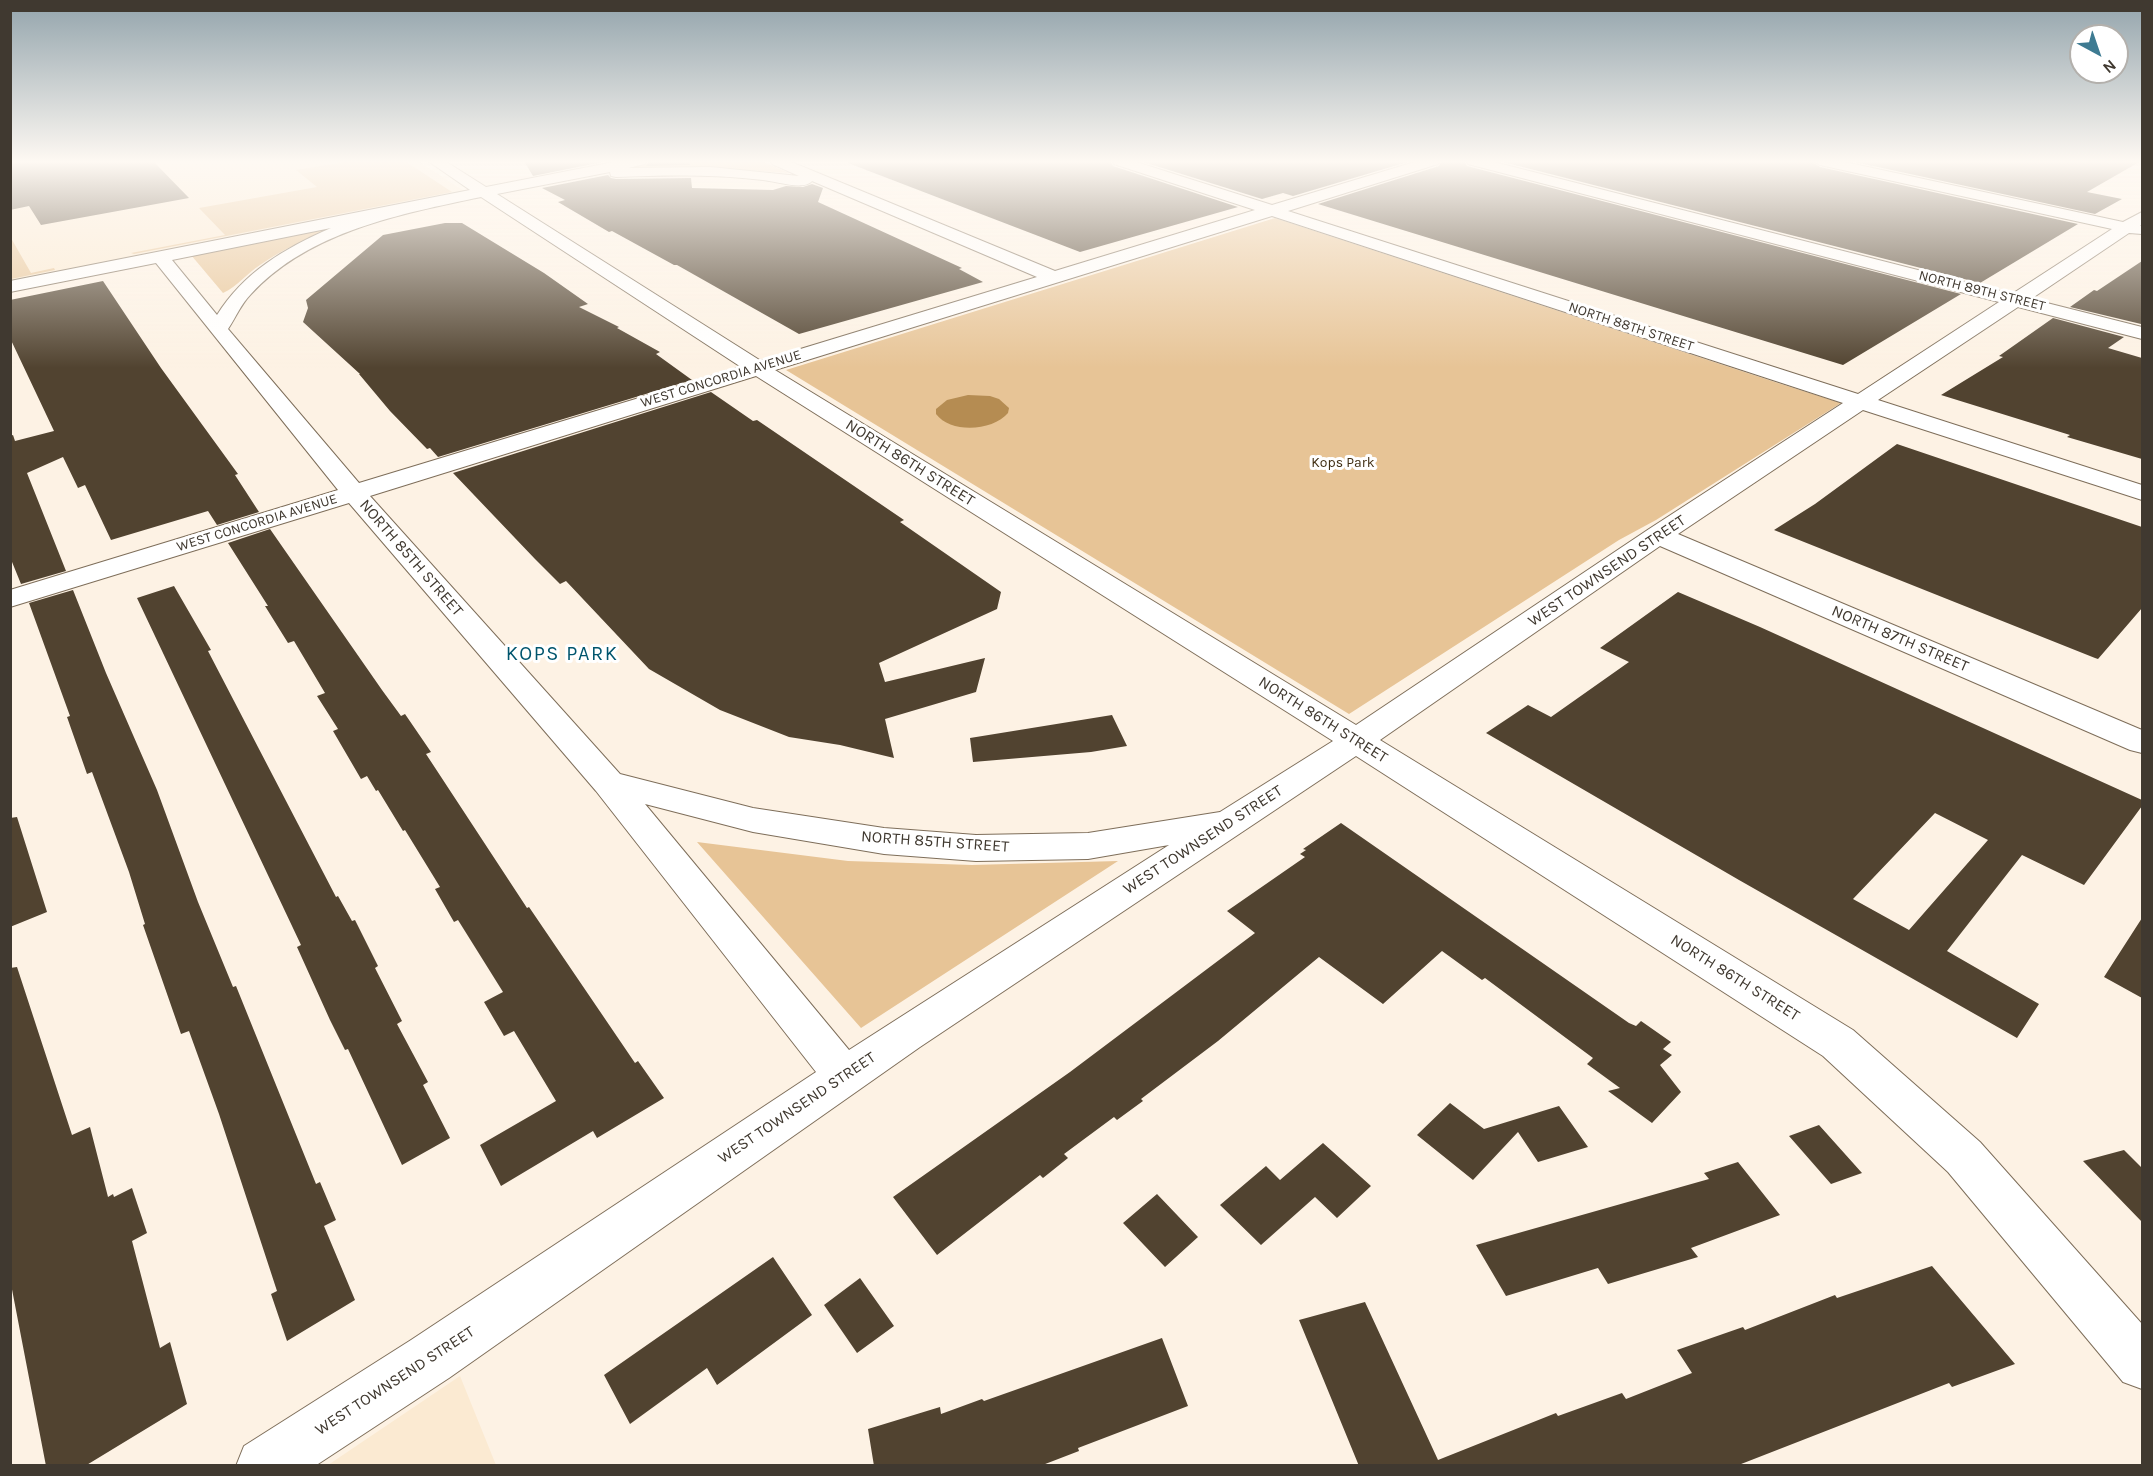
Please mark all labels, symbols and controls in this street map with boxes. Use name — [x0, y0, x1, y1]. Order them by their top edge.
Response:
north arrow — [2069, 24, 2129, 84]
text: N — [2099, 56, 2120, 78]
street label: NORTH 89TH STREET — [1917, 267, 2047, 315]
street label: NORTH 88TH STREET — [1566, 299, 1696, 355]
street label: WEST CONCORDIA AVENUE — [639, 347, 803, 411]
street label: NORTH 86TH STREET — [842, 416, 978, 510]
park label: Kops Park — [1311, 455, 1375, 471]
street label: WEST CONCORDIA AVENUE — [175, 491, 339, 555]
street label: NORTH 85TH STREET — [355, 496, 467, 620]
street label: WEST TOWNSEND STREET — [1525, 511, 1689, 631]
street label: NORTH 87TH STREET — [1829, 601, 1971, 677]
district label: KOPS PARK — [506, 642, 618, 666]
street label: NORTH 86TH STREET — [1255, 673, 1391, 767]
street label: WEST TOWNSEND STREET — [1120, 781, 1286, 899]
street label: NORTH 85TH STREET — [860, 827, 1010, 857]
street label: NORTH 86TH STREET — [1667, 931, 1803, 1025]
street label: WEST TOWNSEND STREET — [715, 1048, 879, 1168]
street label: WEST TOWNSEND STREET — [312, 1322, 478, 1440]

